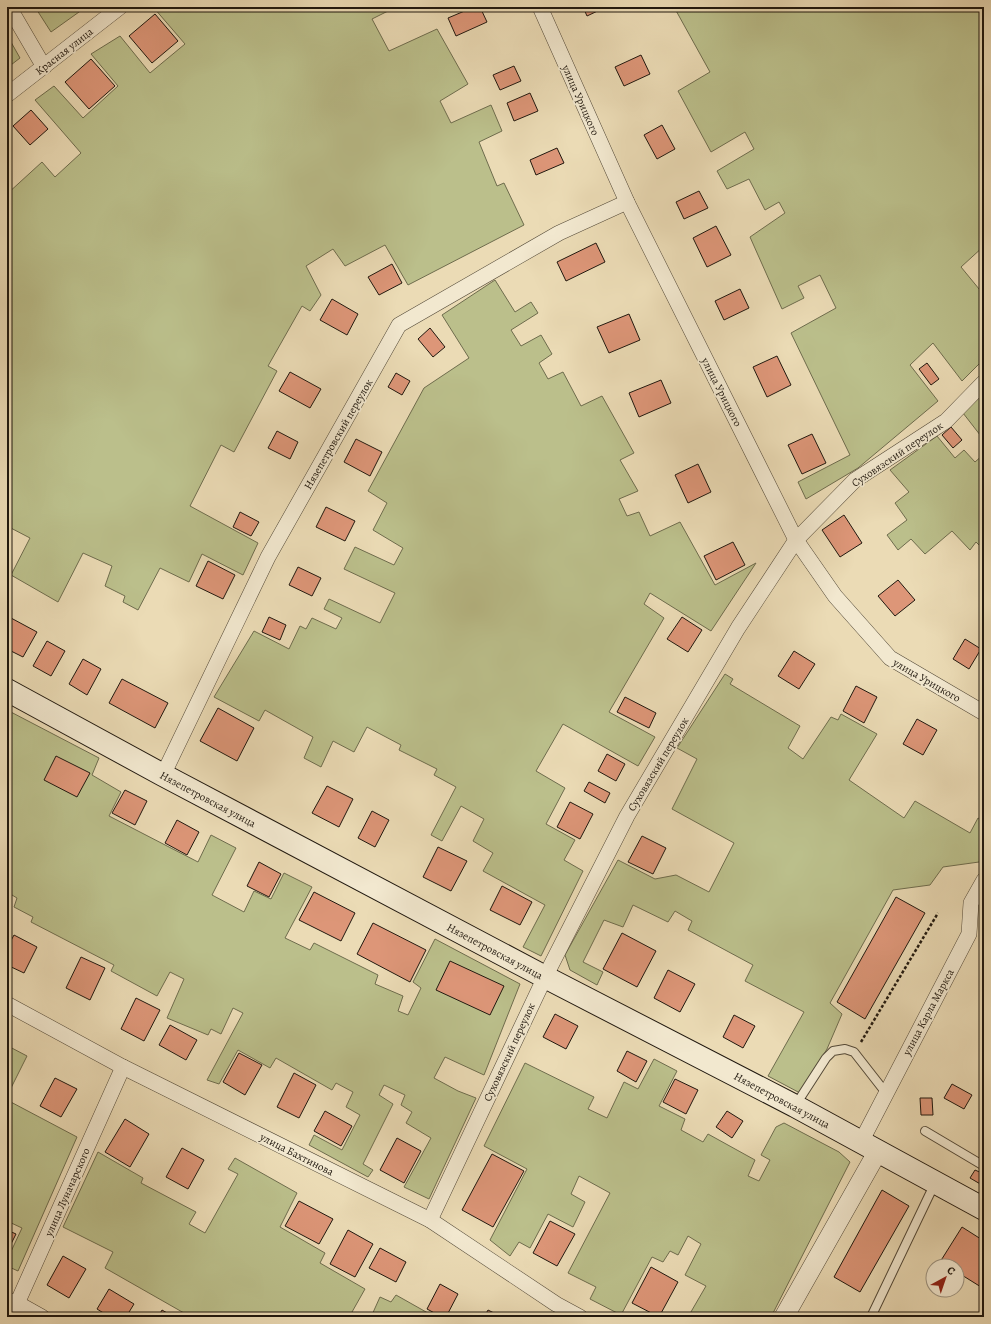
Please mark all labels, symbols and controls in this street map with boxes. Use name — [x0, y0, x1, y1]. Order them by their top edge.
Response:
street label: Красная улица — [32, 24, 97, 79]
street label: улица Урицкого — [558, 62, 603, 138]
street label: улица Урицкого — [697, 354, 746, 430]
street label: Нязепетровский переулок — [301, 376, 376, 492]
street label: Суховязский переулок — [849, 418, 946, 491]
street label: улица Урицкого — [889, 655, 964, 706]
street label: Суховязский переулок — [624, 714, 693, 814]
street label: Нязепетровская улица — [157, 768, 259, 832]
street label: Нязепетровская улица — [444, 920, 546, 984]
street label: улица Карла Маркса — [899, 966, 958, 1059]
street label: Суховязский переулок — [480, 1000, 539, 1104]
street label: Нязепетровская улица — [731, 1069, 833, 1133]
street label: улица Бахтинова — [256, 1129, 337, 1180]
street label: улица Луначарского — [41, 1145, 94, 1240]
north arrow — [925, 1258, 965, 1298]
text: С — [944, 1263, 959, 1279]

